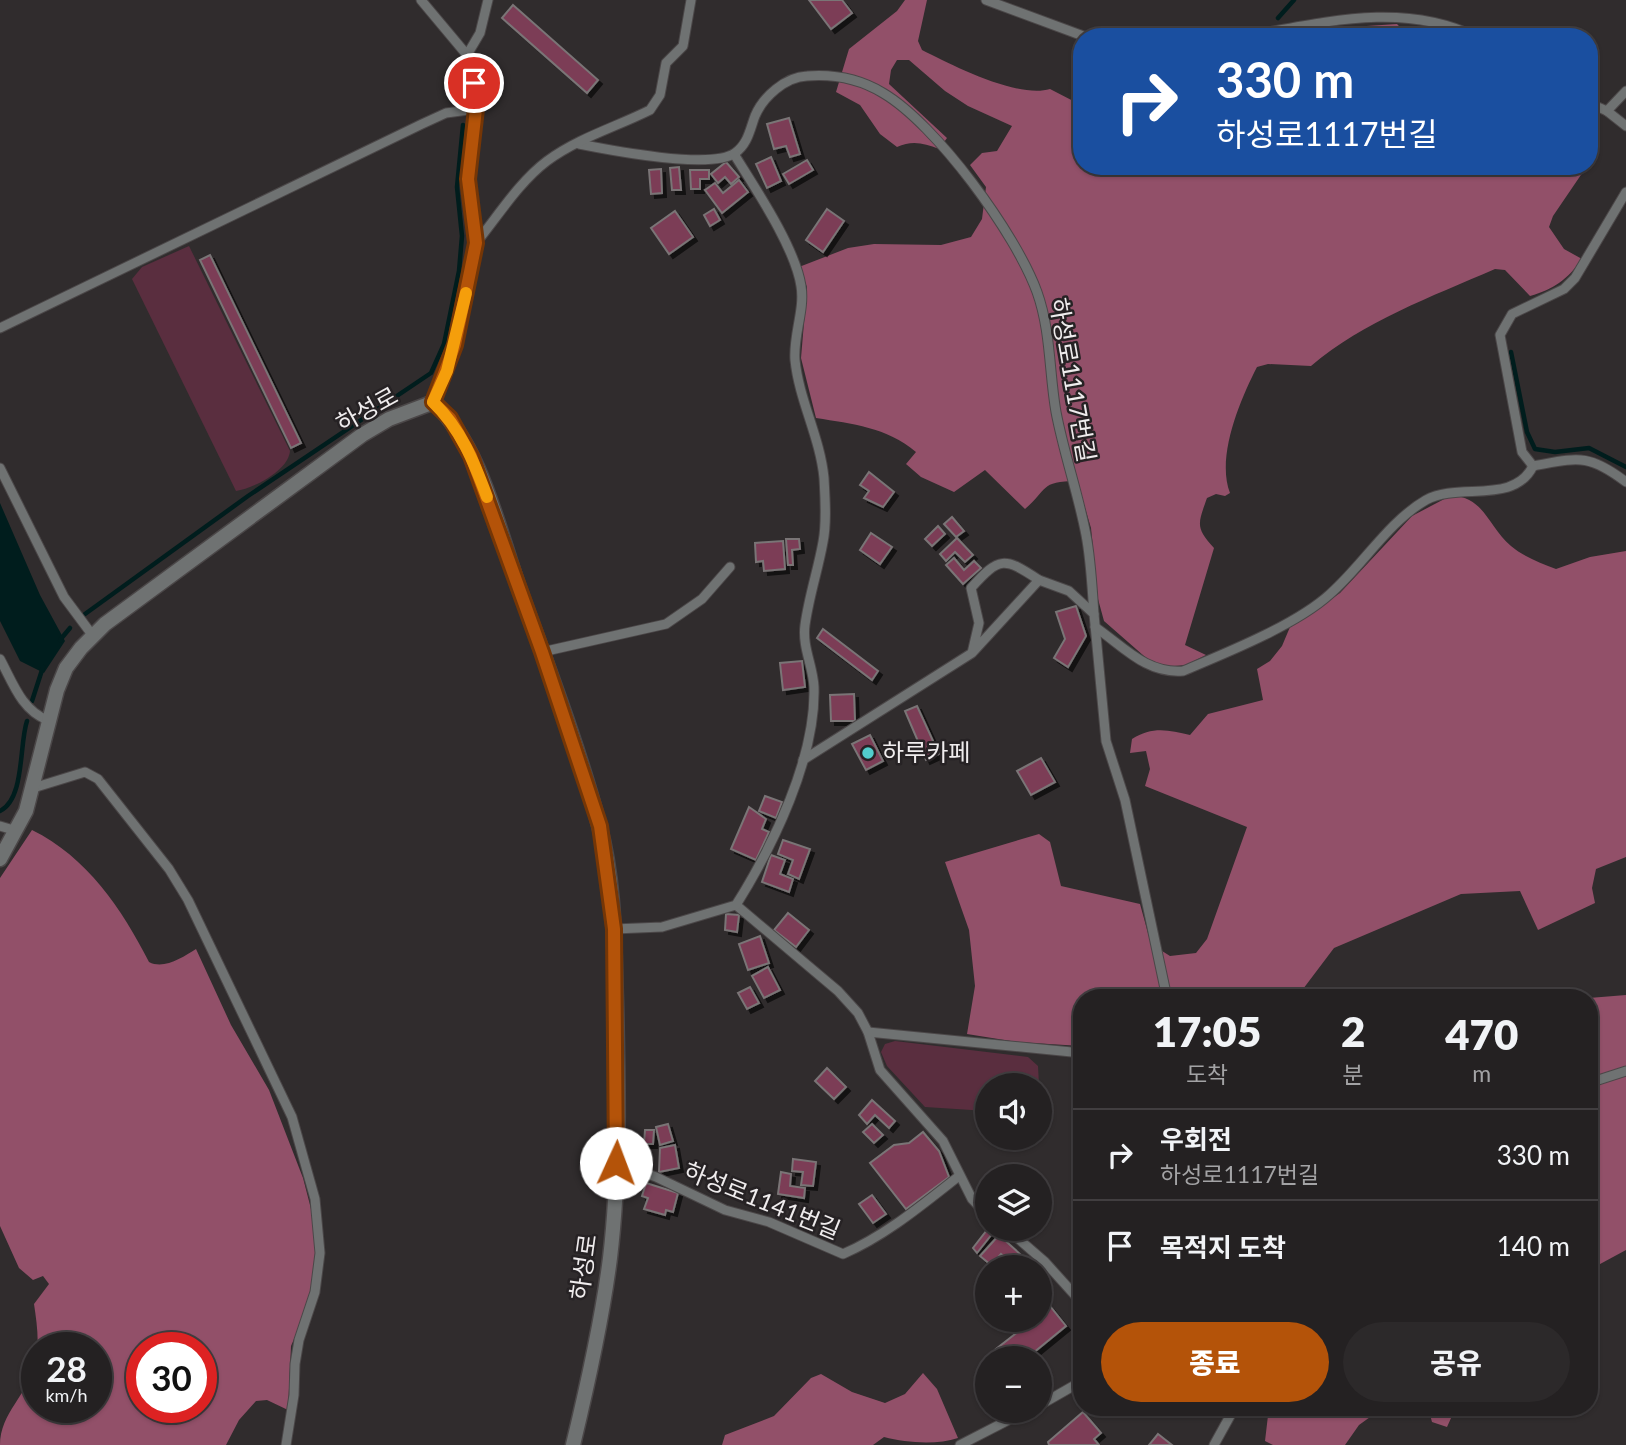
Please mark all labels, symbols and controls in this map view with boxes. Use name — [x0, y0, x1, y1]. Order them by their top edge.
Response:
text: 330 m — [1216, 50, 1354, 108]
pin — [444, 53, 504, 113]
icon: right — [1101, 56, 1192, 147]
icon: arrive — [455, 64, 493, 102]
text: 하성로1117번길 — [1216, 114, 1437, 153]
street label: 하성로1117번길 — [1045, 295, 1102, 464]
street label: 하성로 — [330, 380, 402, 437]
place label: 하루카페 — [882, 737, 970, 766]
marker: 하루카페 — [860, 745, 876, 761]
text: 17:05 — [1153, 1006, 1261, 1056]
text: 2 — [1341, 1006, 1365, 1056]
text: 470 — [1445, 1009, 1518, 1059]
text: m — [1472, 1059, 1491, 1087]
text: 도착 — [1186, 1060, 1228, 1088]
text: 분 — [1343, 1060, 1364, 1088]
map controls — [975, 1073, 1052, 1423]
button: sound — [975, 1073, 1052, 1150]
text: 우회전 — [1160, 1123, 1232, 1155]
position arrow — [579, 1126, 653, 1200]
icon: right — [1101, 1136, 1139, 1174]
text: 330 m — [1497, 1139, 1570, 1171]
street label: 하성로1141번길 — [680, 1155, 845, 1244]
text: 하성로1117번길 — [1160, 1160, 1319, 1188]
button: layers — [975, 1164, 1052, 1241]
icon: arrive — [1101, 1227, 1139, 1265]
text: 140 m — [1497, 1230, 1570, 1262]
text: 목적지 도착 — [1160, 1231, 1286, 1263]
street label: 하성로 — [564, 1232, 601, 1302]
button: + — [975, 1255, 1052, 1332]
button: 종료 — [1101, 1322, 1329, 1402]
button: 공유 — [1343, 1322, 1570, 1402]
speed limit sign: 30 — [126, 1332, 217, 1423]
button: − — [975, 1346, 1052, 1423]
text: 28 — [46, 1347, 87, 1389]
text: km/h — [45, 1384, 88, 1406]

